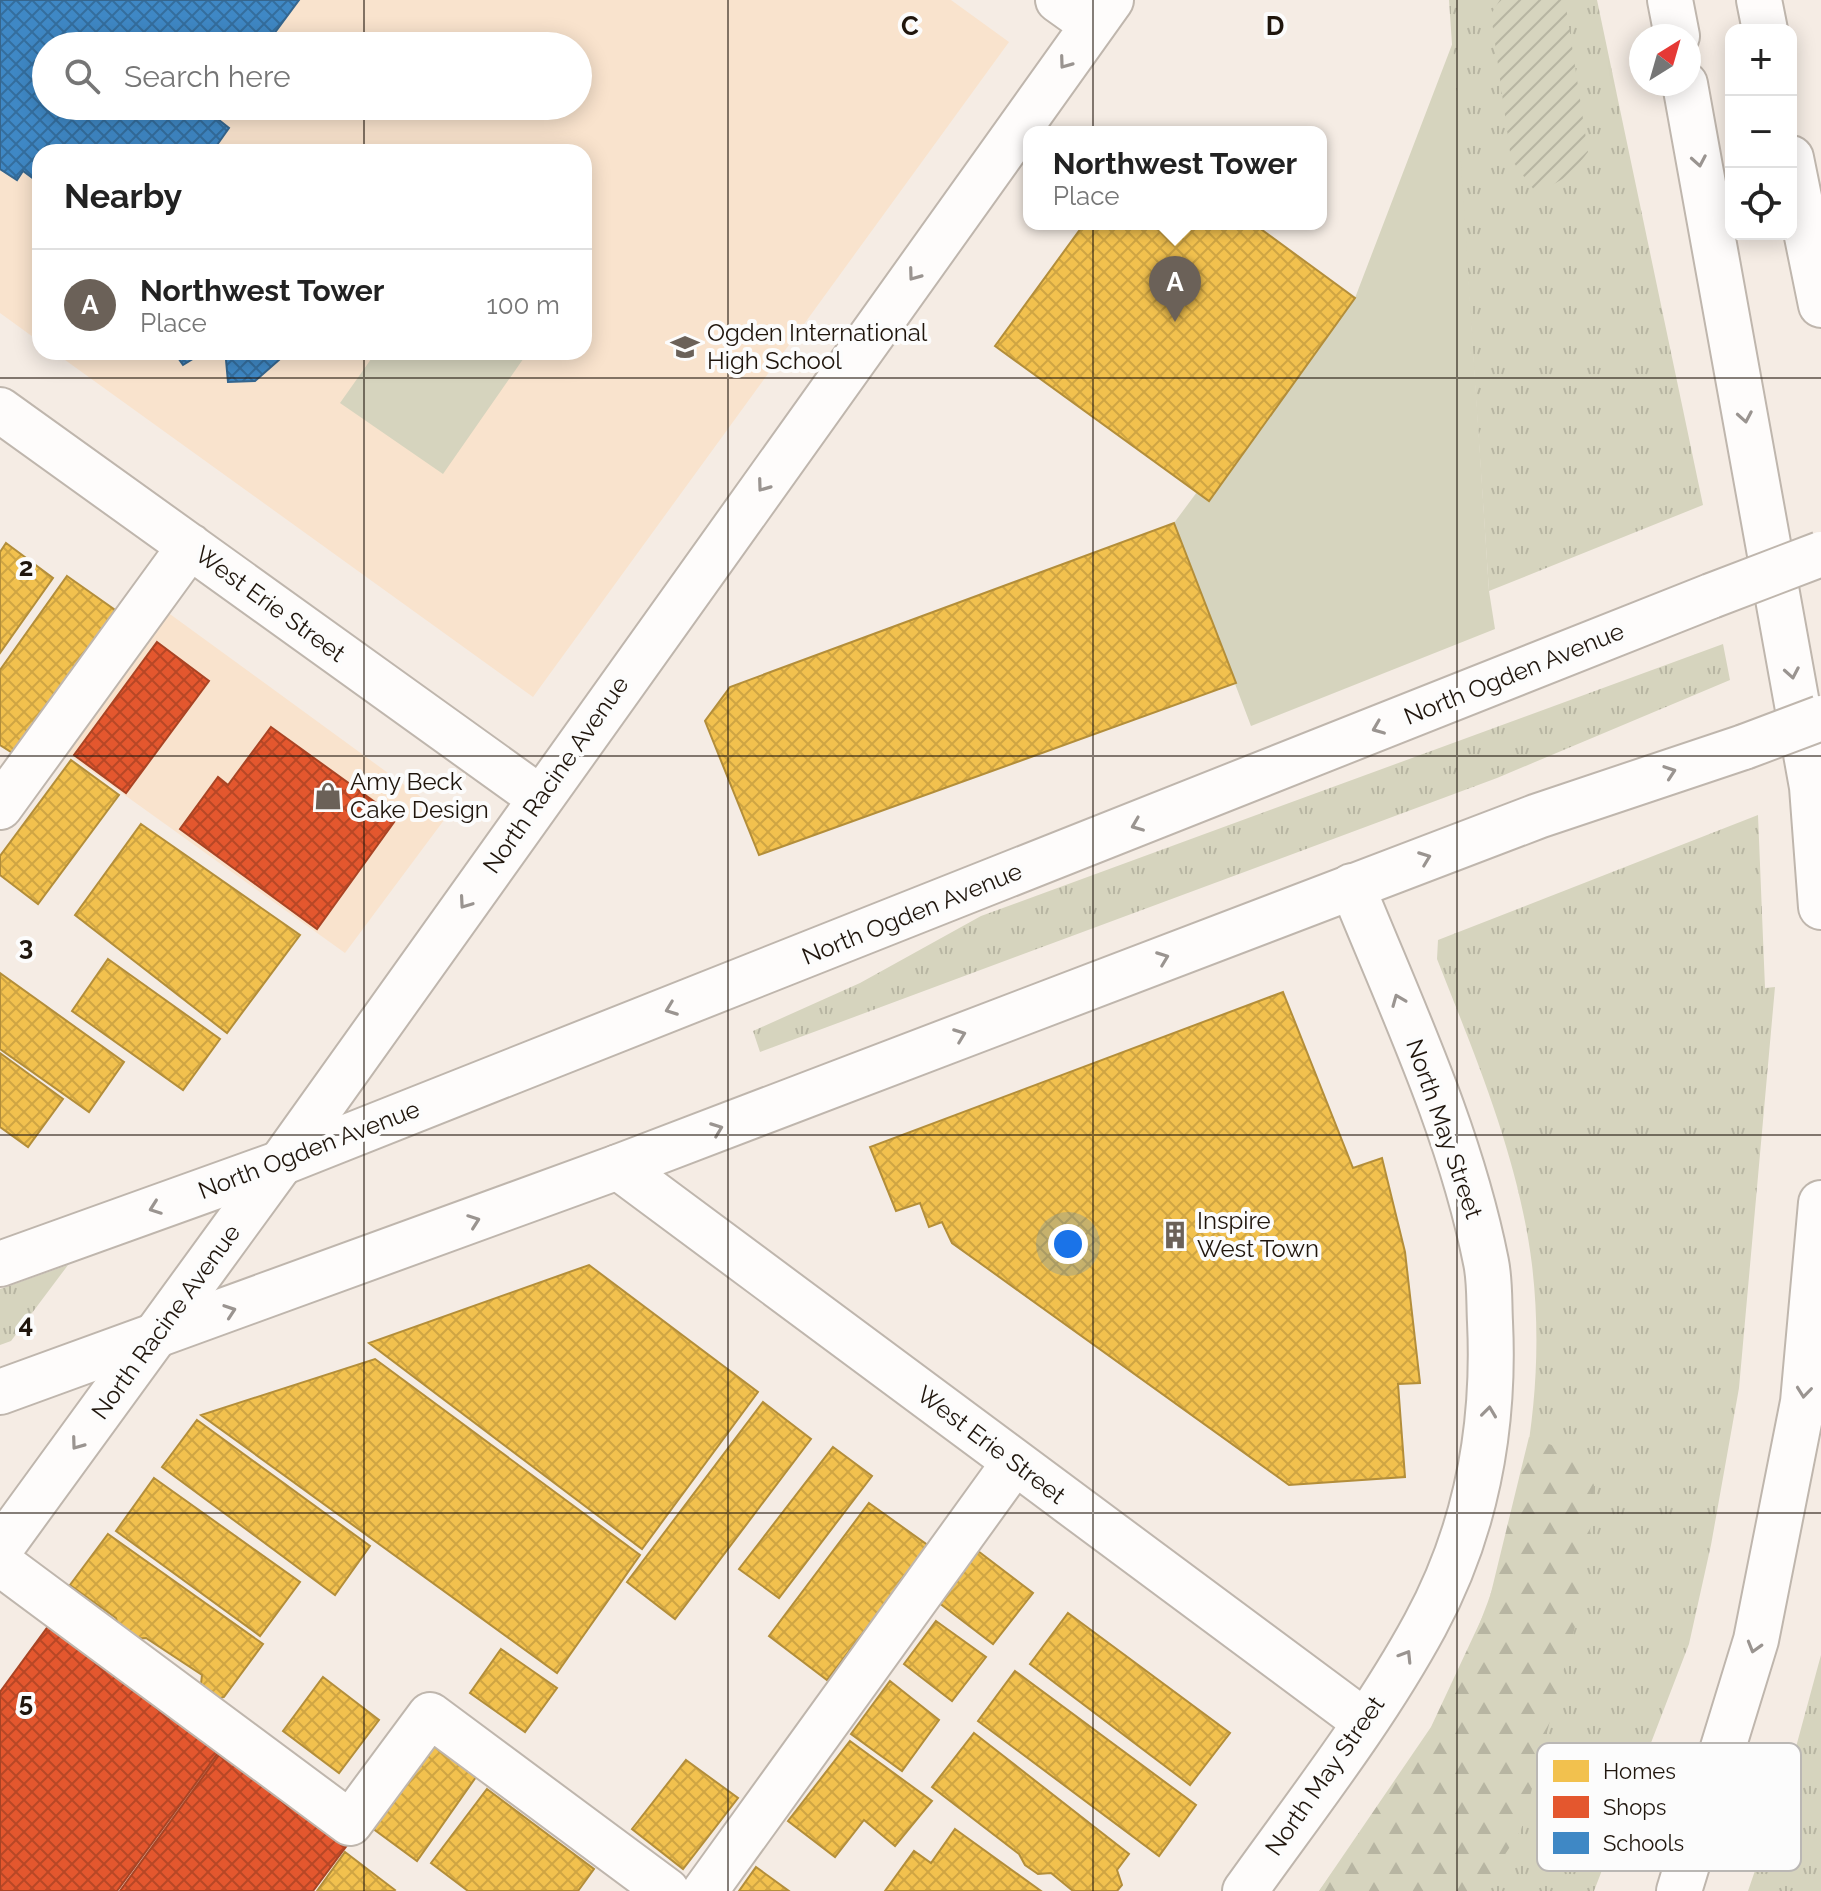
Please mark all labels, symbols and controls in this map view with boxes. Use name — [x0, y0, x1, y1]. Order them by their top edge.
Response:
text: C — [901, 11, 919, 41]
text: D — [1266, 11, 1284, 41]
north arrow — [1629, 24, 1701, 96]
map controls — [1725, 24, 1797, 240]
button: + — [1725, 24, 1797, 96]
search box — [32, 32, 592, 120]
icon: search — [60, 54, 104, 98]
one-way arrow — [1060, 54, 1075, 69]
text: Search here — [124, 59, 291, 94]
button: − — [1725, 96, 1797, 168]
popup — [1023, 126, 1327, 230]
text: Northwest Tower — [1053, 146, 1297, 181]
one-way arrow — [1690, 154, 1707, 168]
button: locate — [1725, 168, 1797, 240]
text: Nearby — [64, 176, 182, 216]
text: Place — [1053, 181, 1120, 211]
pin: A — [1149, 256, 1201, 322]
one-way arrow — [909, 266, 924, 280]
text: Northwest Tower — [140, 273, 384, 308]
text: A — [81, 290, 99, 320]
text: 100 m — [487, 290, 560, 320]
text: Place — [140, 308, 207, 338]
place label: Ogden International High School — [707, 318, 928, 375]
school or university icon: Ogden International High School — [670, 332, 700, 362]
one-way arrow — [1736, 410, 1753, 423]
one-way arrow — [758, 478, 773, 492]
street label: West Erie Street — [190, 539, 351, 668]
text: 2 — [19, 552, 33, 582]
street label: North Ogden Avenue — [1400, 616, 1628, 731]
one-way arrow — [1782, 666, 1799, 679]
street label: North Racine Avenue — [477, 671, 635, 879]
one-way arrow — [1372, 719, 1386, 735]
one-way arrow — [1662, 765, 1676, 781]
place label: Amy Beck Cake Design — [350, 767, 489, 824]
shop icon: Amy Beck Cake Design — [313, 781, 343, 811]
one-way arrow — [1131, 815, 1145, 832]
one-way arrow — [1417, 852, 1431, 868]
street label: North Ogden Avenue — [798, 856, 1026, 971]
one-way arrow — [460, 895, 475, 909]
text: 3 — [19, 931, 33, 961]
one-way arrow — [1155, 951, 1169, 968]
one-way arrow — [1392, 994, 1408, 1008]
one-way arrow — [665, 999, 679, 1016]
one-way arrow — [952, 1029, 966, 1045]
street label: North May Street — [1400, 1035, 1489, 1222]
street label: North Ogden Avenue — [194, 1094, 424, 1205]
one-way arrow — [709, 1122, 723, 1139]
one-way arrow — [148, 1198, 162, 1215]
place label: Inspire West Town — [1197, 1206, 1319, 1263]
one-way arrow — [466, 1214, 480, 1231]
street label: North Racine Avenue — [85, 1219, 246, 1425]
building icon: Inspire West Town — [1160, 1220, 1190, 1250]
your location — [1048, 1224, 1088, 1264]
one-way arrow — [222, 1304, 236, 1320]
text: 4 — [19, 1309, 33, 1339]
street label: West Erie Street — [911, 1379, 1071, 1510]
one-way arrow — [1795, 1386, 1812, 1399]
one-way arrow — [1481, 1405, 1498, 1418]
one-way arrow — [72, 1435, 87, 1450]
one-way arrow — [1746, 1640, 1763, 1654]
one-way arrow — [1396, 1650, 1412, 1665]
text: 5 — [19, 1687, 33, 1717]
street label: North May Street — [1259, 1690, 1390, 1861]
legend — [1537, 1743, 1801, 1871]
text: Homes — [1603, 1758, 1676, 1784]
text: Shops — [1603, 1794, 1666, 1820]
text: Schools — [1603, 1830, 1684, 1856]

